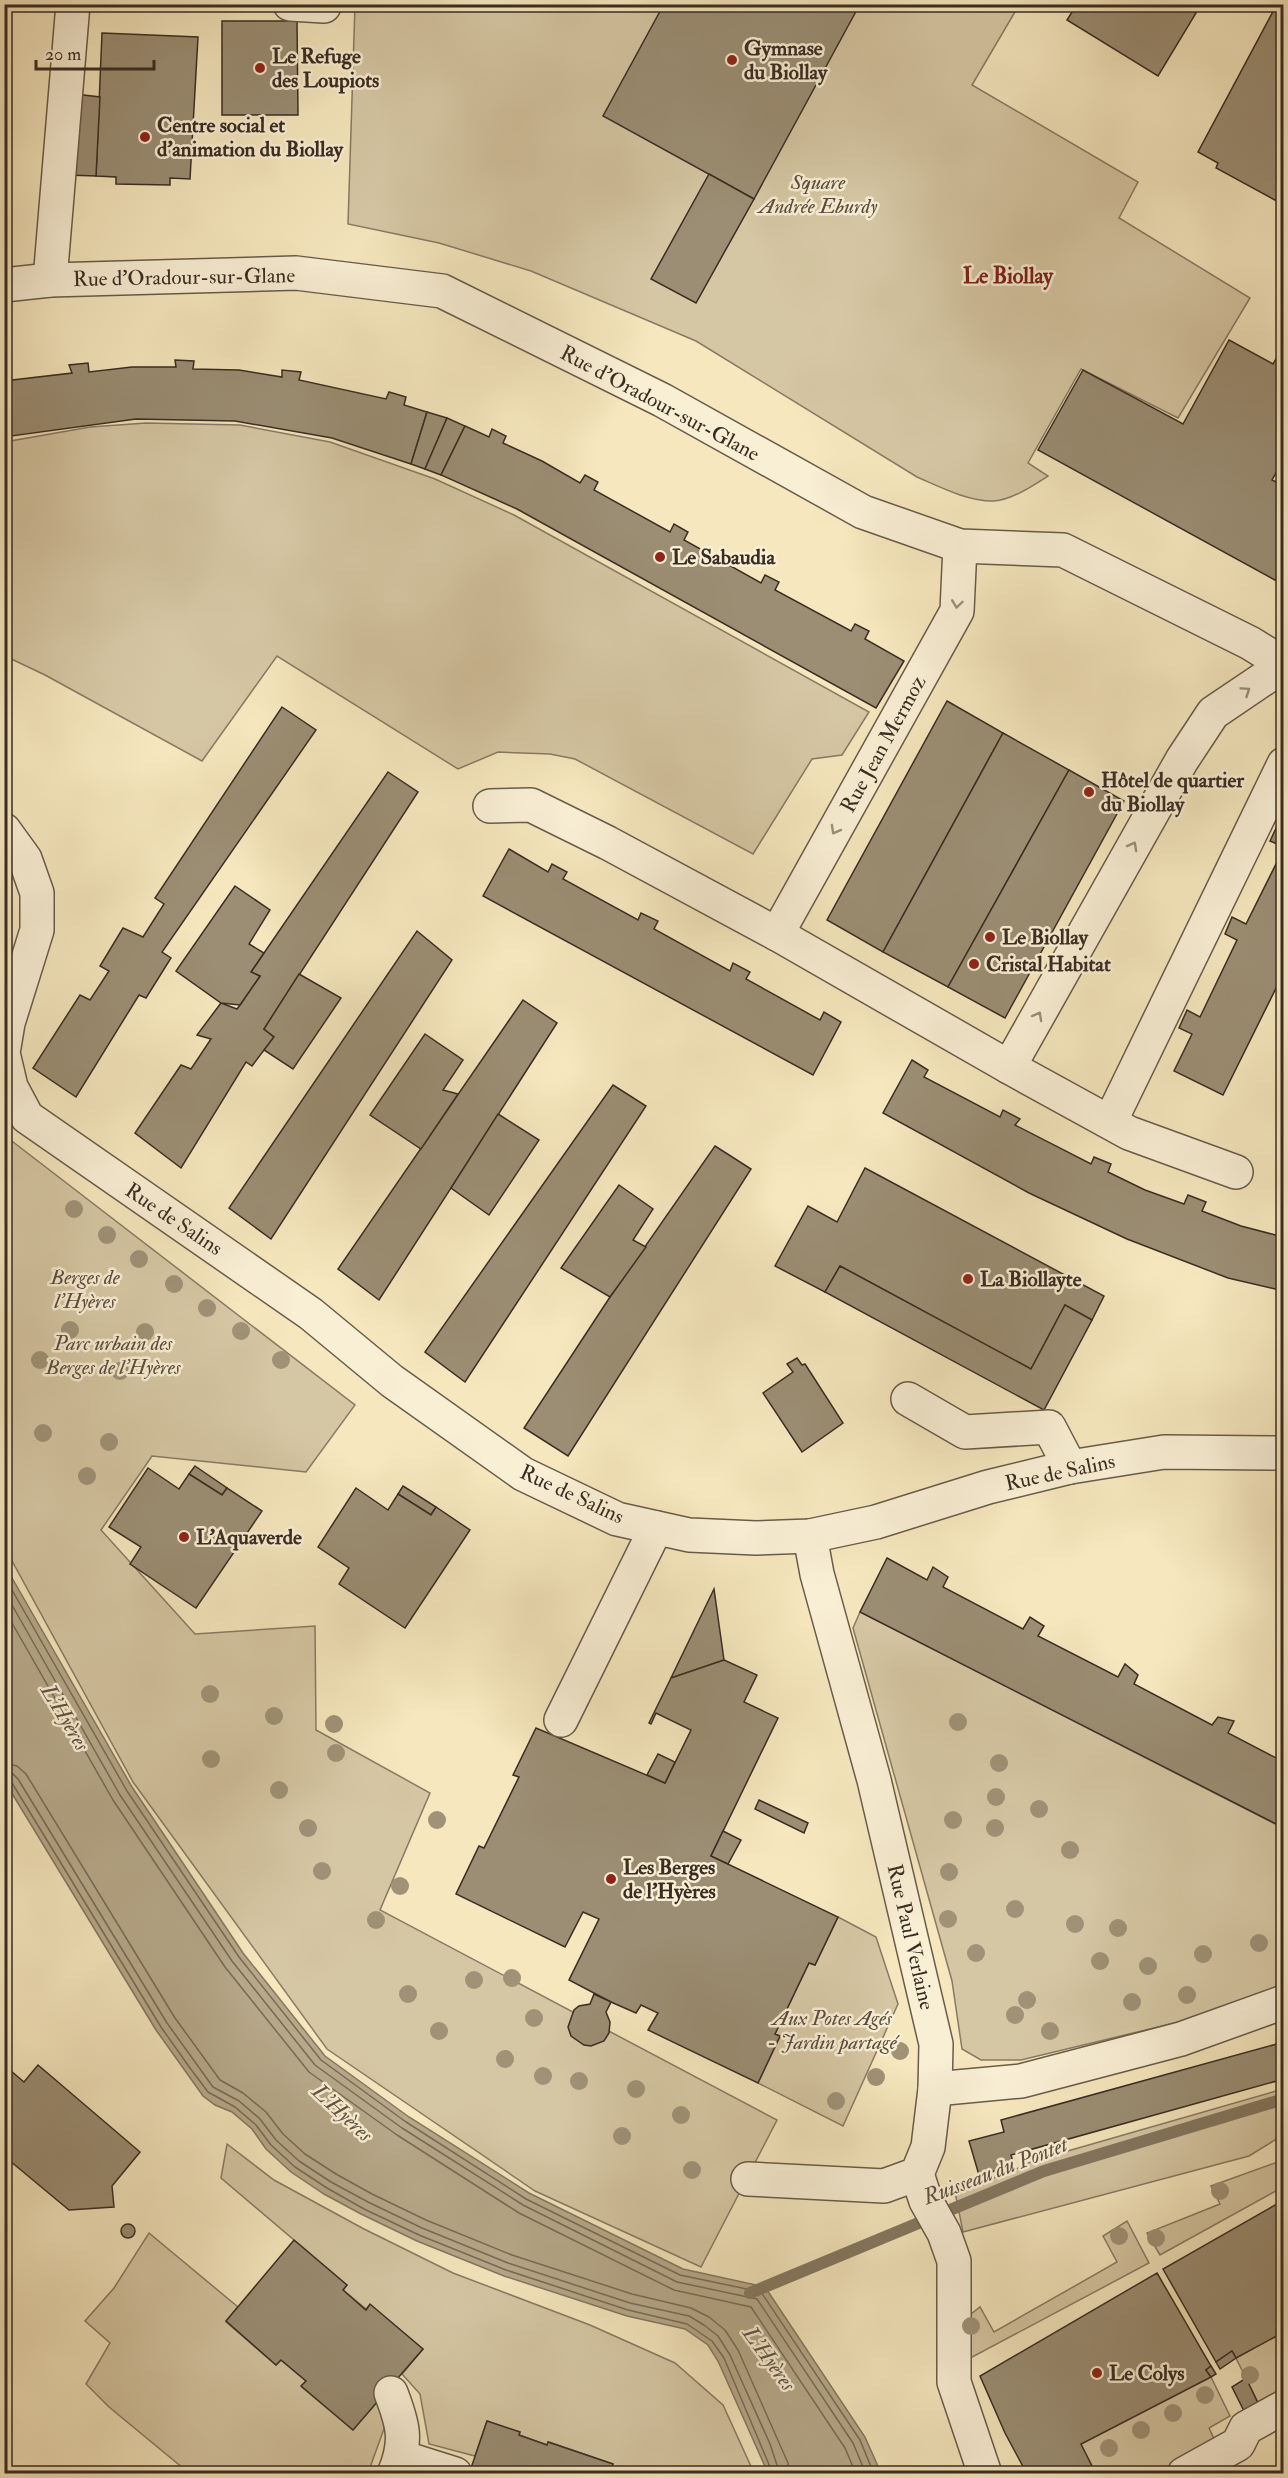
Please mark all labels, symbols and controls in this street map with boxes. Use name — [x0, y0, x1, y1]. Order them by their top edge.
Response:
scale bar — [36, 33, 154, 71]
place label: Gymnase du Biollay — [744, 35, 828, 86]
text: 20 m — [45, 43, 81, 66]
place label: Le Refuge des Loupiots — [272, 43, 379, 94]
marker: Gymnase du Biollay — [725, 53, 739, 67]
marker: Le Refuge des Loupiots — [253, 61, 267, 75]
place label: Centre social et d'animation du Biollay — [157, 112, 344, 163]
marker: Centre social et d'animation du Biollay — [138, 130, 152, 144]
park label: Square Andrée Eburdy — [757, 169, 878, 220]
street label: Rue d'Oradour-sur-Glane — [73, 262, 296, 293]
district label: Le Biollay — [963, 262, 1054, 291]
street label: Rue d'Oradour-sur-Glane — [555, 339, 764, 468]
place label: Le Sabaudia — [672, 544, 776, 571]
marker: Le Sabaudia — [653, 550, 667, 564]
one-way arrow — [951, 599, 964, 609]
street label: Rue Jean Mermoz — [835, 671, 932, 818]
one-way arrow — [1239, 687, 1250, 698]
place label: Hôtel de quartier du Biollay — [1101, 767, 1245, 818]
marker: Hôtel de quartier du Biollay — [1082, 785, 1096, 799]
one-way arrow — [831, 824, 842, 834]
one-way arrow — [1126, 842, 1138, 852]
place label: Le Biollay — [1002, 924, 1089, 951]
marker: Le Biollay — [983, 930, 997, 944]
place label: Cristal Habitat — [986, 951, 1111, 978]
marker: Cristal Habitat — [967, 957, 981, 971]
one-way arrow — [1031, 1012, 1042, 1022]
street label: Rue de Salins — [120, 1177, 228, 1262]
park label: Berges de l'Hyères — [49, 1264, 121, 1315]
place label: La Biollayte — [980, 1266, 1082, 1293]
marker: La Biollayte — [961, 1272, 975, 1286]
park label: Parc urbain des Berges de l'Hyères — [44, 1330, 182, 1381]
street label: Rue de Salins — [1003, 1448, 1118, 1497]
street label: Rue de Salins — [515, 1459, 628, 1530]
place label: L'Aquaverde — [196, 1524, 302, 1551]
marker: L'Aquaverde — [177, 1530, 191, 1544]
water label: L'Hyères — [34, 1678, 96, 1757]
place label: Les Berges de l'Hyères — [623, 1854, 716, 1905]
street label: Rue Paul Verlaine — [881, 1862, 940, 2013]
marker: Les Berges de l'Hyères — [604, 1872, 618, 1886]
park label: Aux Potes Agés - Jardin partagé — [767, 2005, 900, 2056]
water label: L'Hyères — [305, 2077, 379, 2149]
water label: Ruisseau du Pontet — [918, 2130, 1073, 2212]
water label: L'Hyères — [736, 2320, 803, 2397]
place label: Le Colys — [1109, 2360, 1185, 2387]
marker: Le Colys — [1090, 2366, 1104, 2380]

